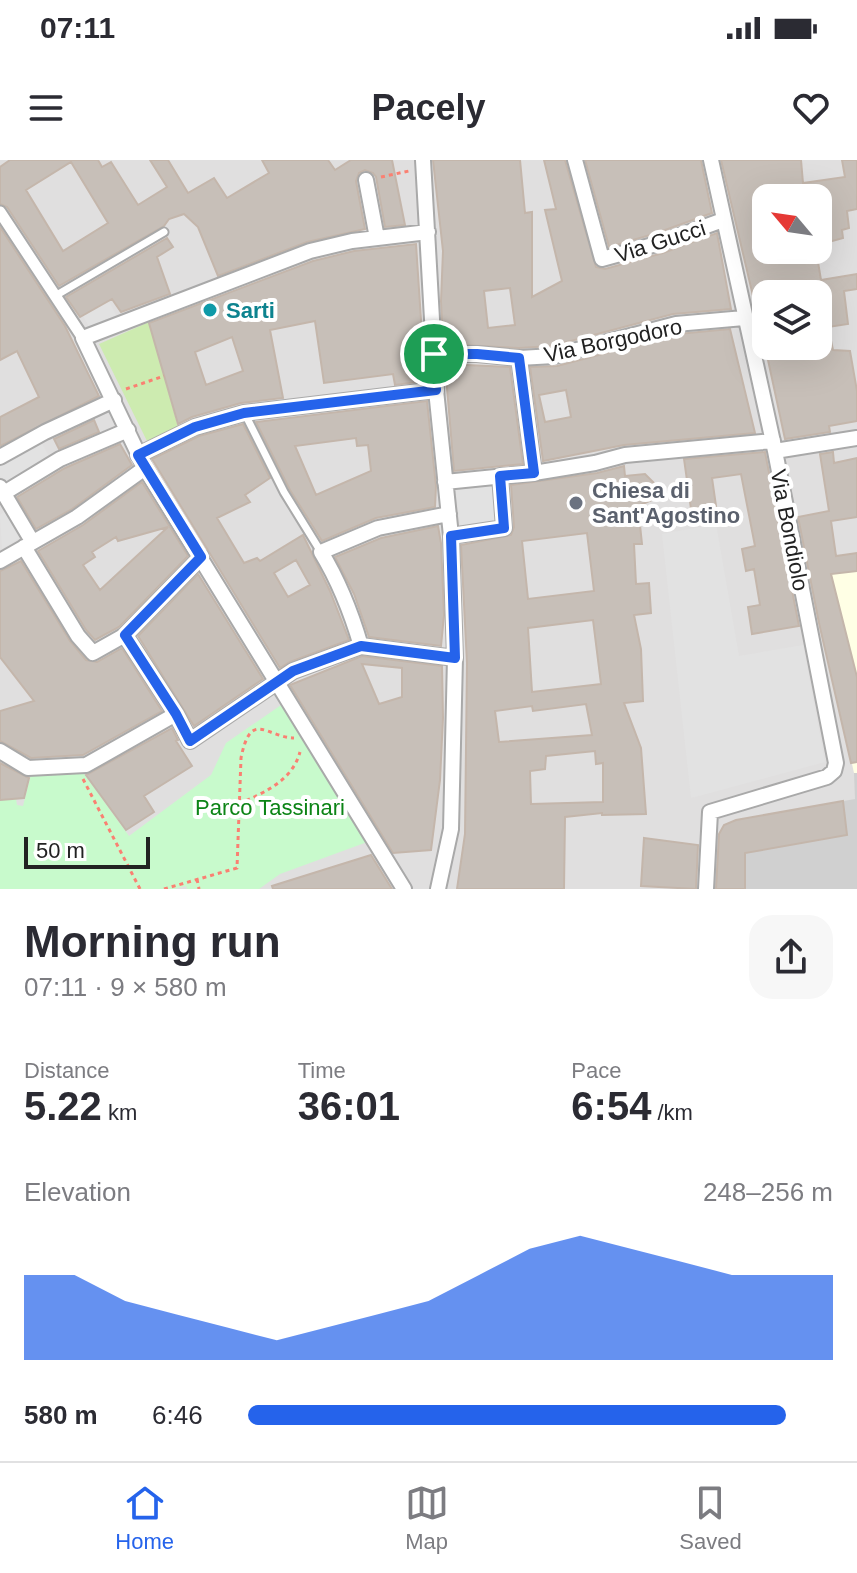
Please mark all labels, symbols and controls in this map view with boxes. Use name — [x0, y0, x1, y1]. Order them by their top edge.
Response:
text: 07:11 — [40, 11, 115, 44]
icon: menu — [24, 86, 68, 130]
icon: heart — [789, 86, 833, 130]
text: Pacely — [371, 87, 486, 128]
north arrow — [752, 184, 832, 264]
map controls — [752, 184, 832, 360]
street label: Via Gucci — [612, 215, 709, 268]
button: layers — [752, 280, 832, 360]
place label: Sarti — [226, 298, 275, 323]
marker: Sarti — [201, 301, 219, 319]
street label: Via Borgodoro — [542, 314, 684, 367]
pin — [400, 320, 468, 388]
icon: arrive — [412, 332, 456, 376]
street label: Via Bondiolo — [765, 467, 814, 593]
place label: Chiesa di Sant'Agostino — [592, 478, 740, 528]
marker: Chiesa di Sant'Agostino — [567, 494, 585, 512]
park label: Parco Tassinari — [195, 795, 345, 820]
scale bar — [24, 833, 150, 869]
text: 50 m — [36, 838, 85, 863]
button: share — [749, 915, 833, 999]
text: Morning run — [24, 917, 281, 966]
text: 07:11 · 9 × 580 m — [24, 972, 227, 1002]
text: Distance — [24, 1058, 110, 1083]
text: Time — [298, 1058, 346, 1083]
text: Pace — [571, 1058, 621, 1083]
text: 5.22 — [24, 1084, 102, 1128]
text: 36:01 — [298, 1084, 400, 1128]
text: 6:54 — [571, 1084, 651, 1128]
text: km — [102, 1100, 137, 1125]
text: /km — [651, 1100, 693, 1125]
text: Elevation — [24, 1177, 131, 1207]
text: 248–256 m — [703, 1177, 833, 1207]
text: 580 m — [24, 1400, 98, 1430]
text: 6:46 — [152, 1400, 203, 1430]
tab: Home — [115, 1481, 174, 1555]
tab: Map — [405, 1481, 449, 1555]
tab: Saved — [679, 1481, 742, 1555]

